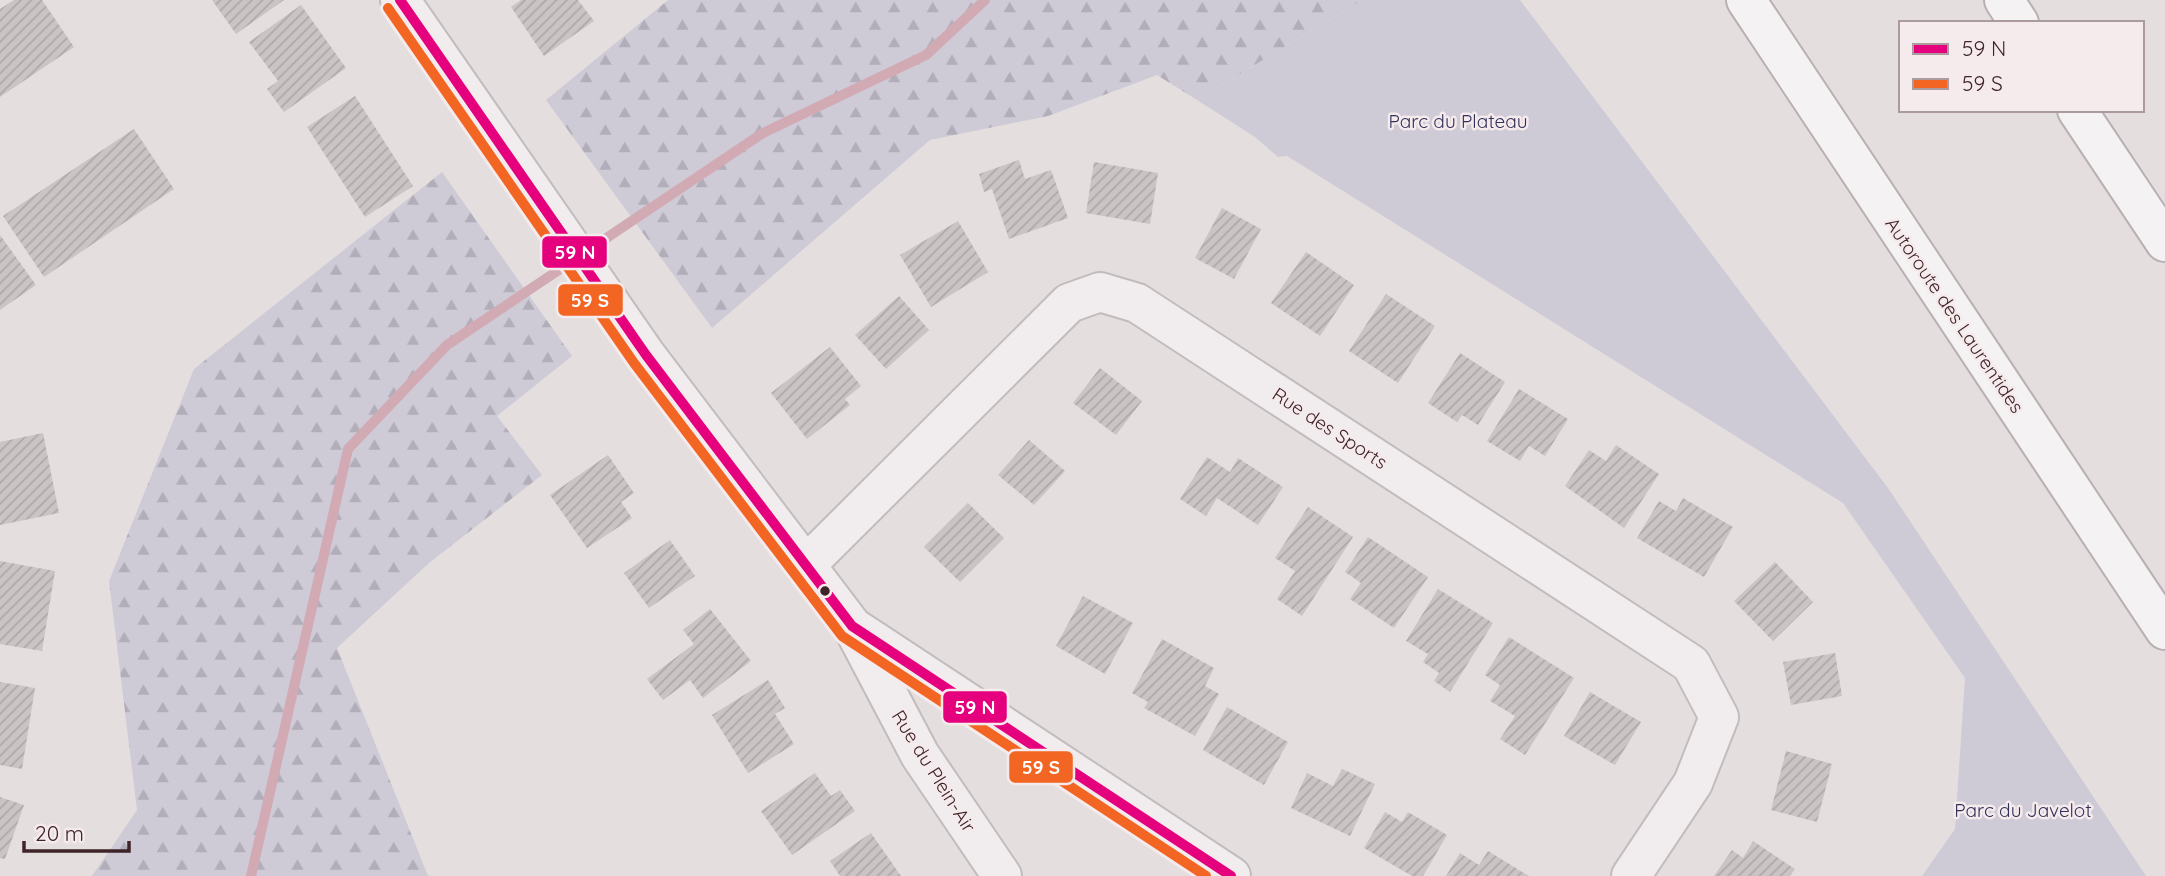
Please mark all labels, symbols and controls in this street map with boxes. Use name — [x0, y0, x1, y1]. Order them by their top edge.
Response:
legend — [1899, 21, 2144, 112]
text: 59 N — [1962, 35, 2006, 61]
text: 59 S — [1962, 70, 2003, 96]
park label: Parc du Plateau — [1389, 109, 1528, 133]
street label: Autoroute des Laurentides — [1880, 213, 2030, 418]
line badge: 59 N — [541, 235, 608, 269]
text: 59 N — [554, 240, 596, 264]
line badge: 59 S — [557, 283, 624, 317]
text: 59 S — [571, 288, 609, 312]
street label: Rue des Sports — [1268, 382, 1392, 474]
unlabelled marker — [818, 584, 832, 598]
line badge: 59 N — [942, 690, 1008, 724]
text: 59 N — [954, 695, 996, 719]
street label: Rue du Plein-Air — [887, 706, 981, 837]
line badge: 59 S — [1008, 750, 1074, 784]
text: 59 S — [1022, 755, 1060, 779]
park label: Parc du Javelot — [1954, 798, 2092, 822]
scale bar — [24, 810, 130, 854]
text: 20 m — [35, 820, 84, 846]

